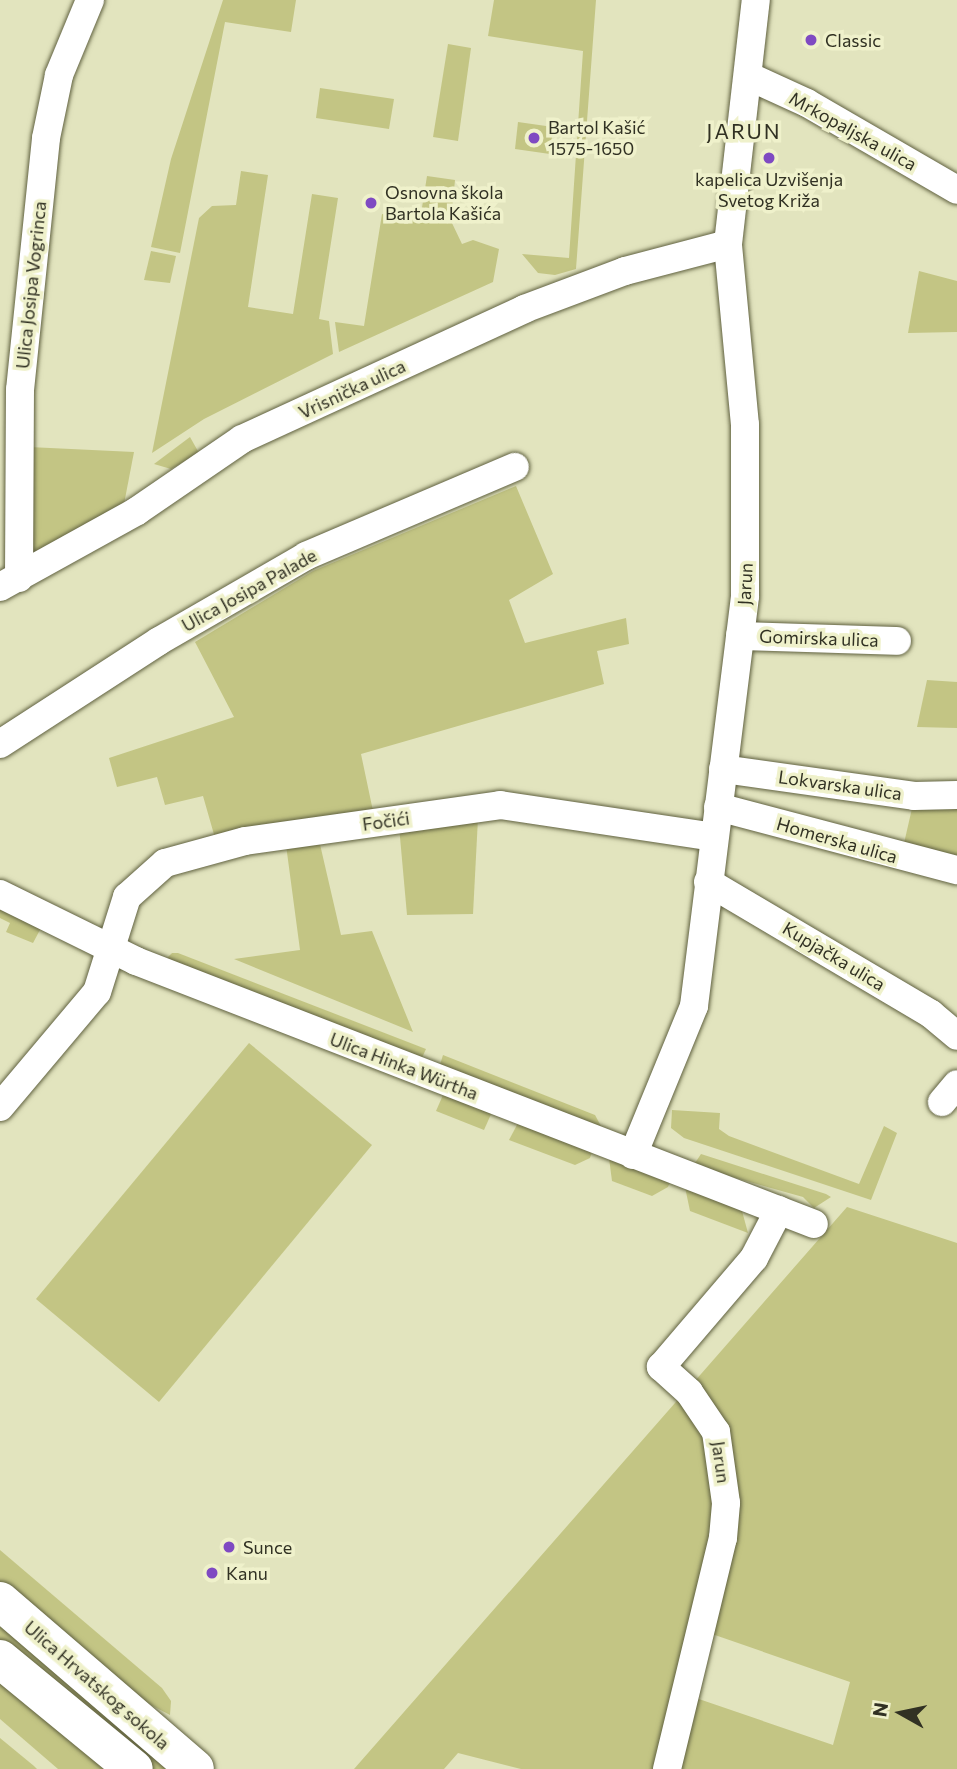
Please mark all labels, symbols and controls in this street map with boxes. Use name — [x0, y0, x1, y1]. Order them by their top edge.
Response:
place label: Classic — [825, 29, 881, 51]
marker: Classic — [803, 32, 819, 48]
street label: Mrkopaljska ulica — [786, 87, 920, 175]
place label: Bartol Kašić 1575-1650 — [548, 117, 645, 160]
district label: JARUN — [707, 118, 781, 144]
marker: Bartol Kašić 1575-1650 — [526, 130, 542, 146]
marker: kapelica Uzvišenja Svetog Križa — [761, 150, 777, 166]
place label: kapelica Uzvišenja Svetog Križa — [695, 169, 843, 212]
place label: Osnovna škola Bartola Kašića — [385, 182, 503, 224]
marker: Osnovna škola Bartola Kašića — [363, 195, 379, 211]
street label: Ulica Josipa Vogrinca — [11, 200, 51, 370]
street label: Vrisnička ulica — [295, 355, 409, 423]
street label: Ulica Josipa Palade — [178, 544, 320, 636]
street label: Jarun — [733, 562, 757, 606]
street label: Gomirska ulica — [759, 625, 879, 651]
street label: Lokvarska ulica — [777, 766, 903, 804]
street label: Fočići — [361, 807, 411, 835]
street label: Homerska ulica — [774, 812, 900, 868]
street label: Kupjačka ulica — [779, 917, 889, 995]
street label: Ulica Hinka Würtha — [327, 1028, 481, 1104]
street label: Jarun — [707, 1440, 735, 1484]
place label: Sunce — [243, 1536, 292, 1558]
marker: Sunce — [221, 1539, 237, 1555]
place label: Kanu — [226, 1562, 268, 1584]
marker: Kanu — [204, 1565, 220, 1581]
street label: Ulica Hrvatskog sokola — [20, 1616, 174, 1754]
north arrow — [866, 1678, 936, 1748]
text: N — [867, 1701, 892, 1718]

